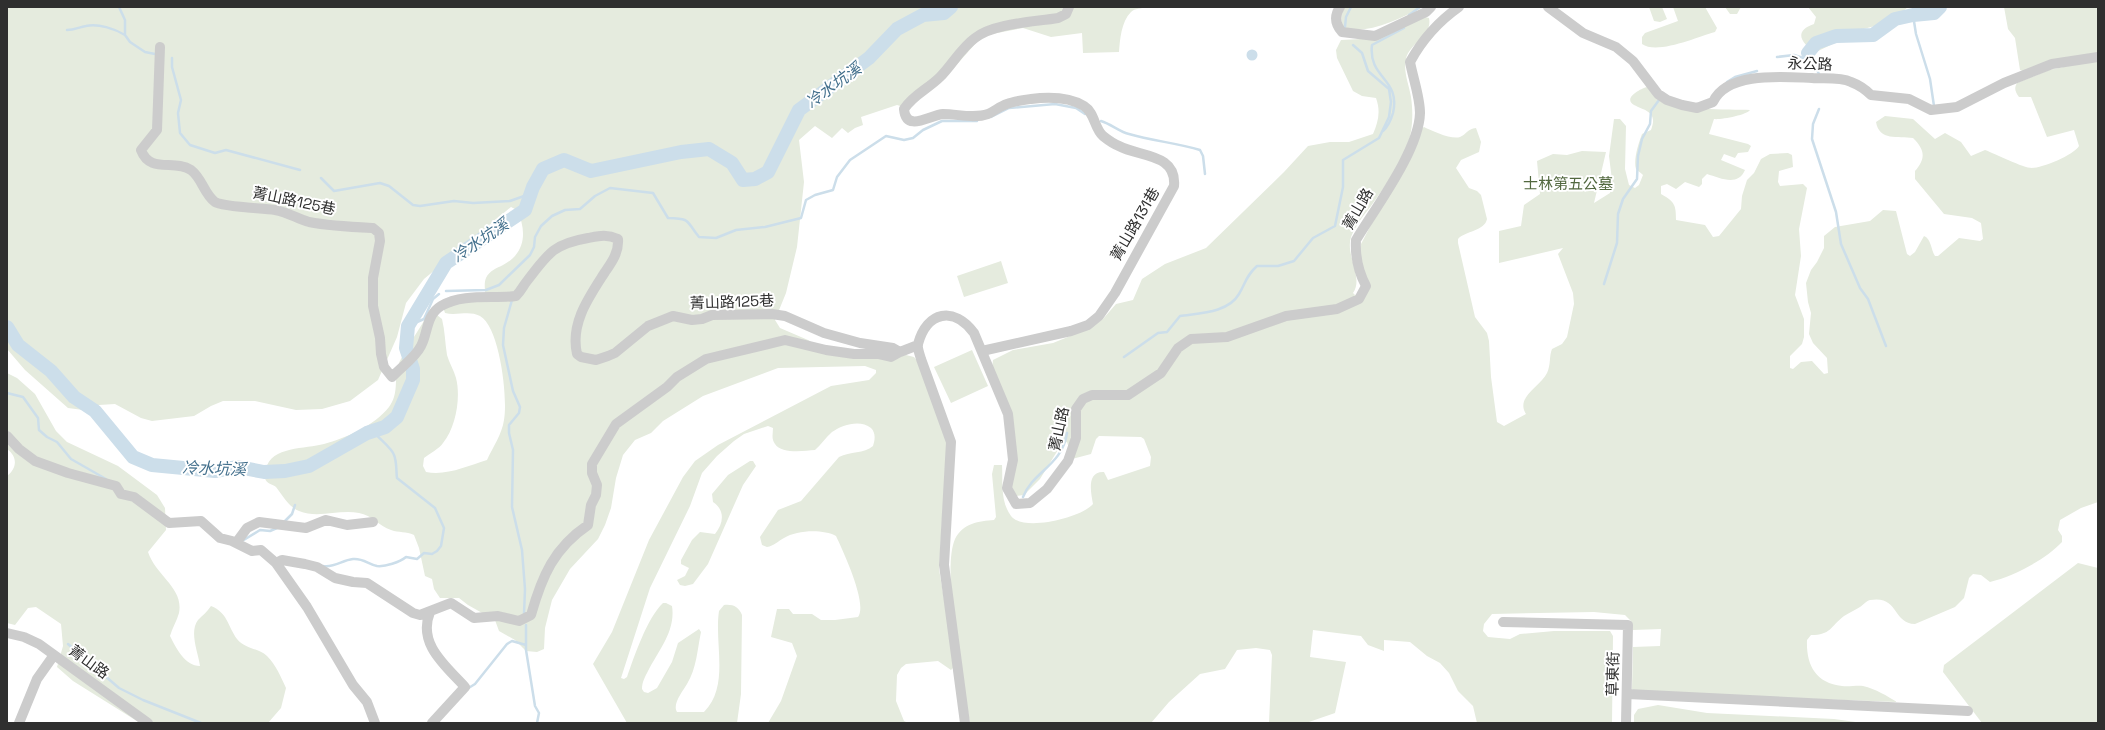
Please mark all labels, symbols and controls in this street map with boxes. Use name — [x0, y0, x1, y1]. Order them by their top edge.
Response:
street label: 永公路 — [1787, 53, 1833, 74]
water label: 冷水坑溪 — [801, 57, 867, 113]
park label: 士林第五公墓 — [1523, 174, 1613, 193]
street label: 菁山路125巷 — [251, 182, 337, 219]
street label: 菁山路131巷 — [1106, 184, 1163, 264]
street label: 菁山路 — [1338, 185, 1377, 233]
water label: 冷水坑溪 — [448, 213, 514, 267]
street label: 菁山路125巷 — [690, 291, 774, 312]
street label: 菁山路 — [1045, 405, 1072, 453]
water label: 冷水坑溪 — [182, 457, 248, 480]
street label: 菁山路 — [66, 641, 113, 683]
street label: 草東街 — [1603, 651, 1622, 697]

